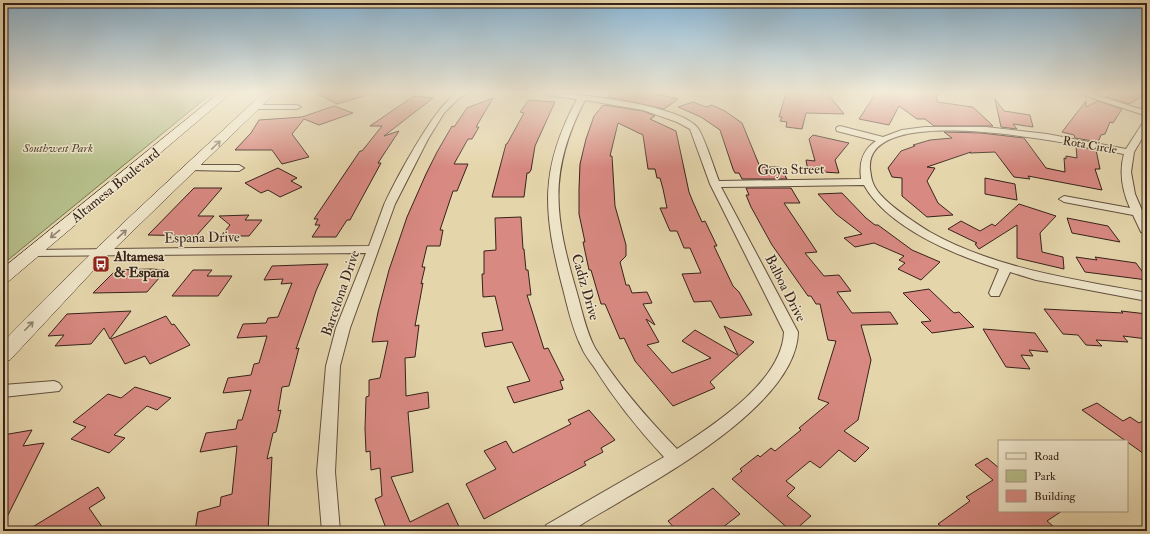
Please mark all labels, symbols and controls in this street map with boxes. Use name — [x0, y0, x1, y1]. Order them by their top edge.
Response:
street label: Rota Circle — [1062, 133, 1118, 158]
one-way arrow — [211, 140, 221, 150]
park label: Southwest Park — [22, 141, 93, 156]
street label: Altamesa Boulevard — [67, 144, 163, 227]
street label: Goya Street — [757, 160, 825, 180]
street label: Espana Drive — [164, 228, 240, 248]
one-way arrow — [50, 229, 61, 238]
one-way arrow — [117, 230, 127, 239]
place label: Altamesa & Espana — [113, 248, 171, 282]
street label: Barcelona Drive — [318, 248, 363, 338]
street label: Cadiz Drive — [568, 252, 603, 322]
street label: Balboa Drive — [761, 252, 810, 325]
bus stop icon: Altamesa & Espana — [91, 254, 111, 274]
one-way arrow — [24, 321, 34, 331]
legend — [998, 440, 1128, 512]
text: Road — [1034, 449, 1059, 464]
text: Park — [1034, 469, 1056, 484]
text: Building — [1034, 489, 1077, 504]

